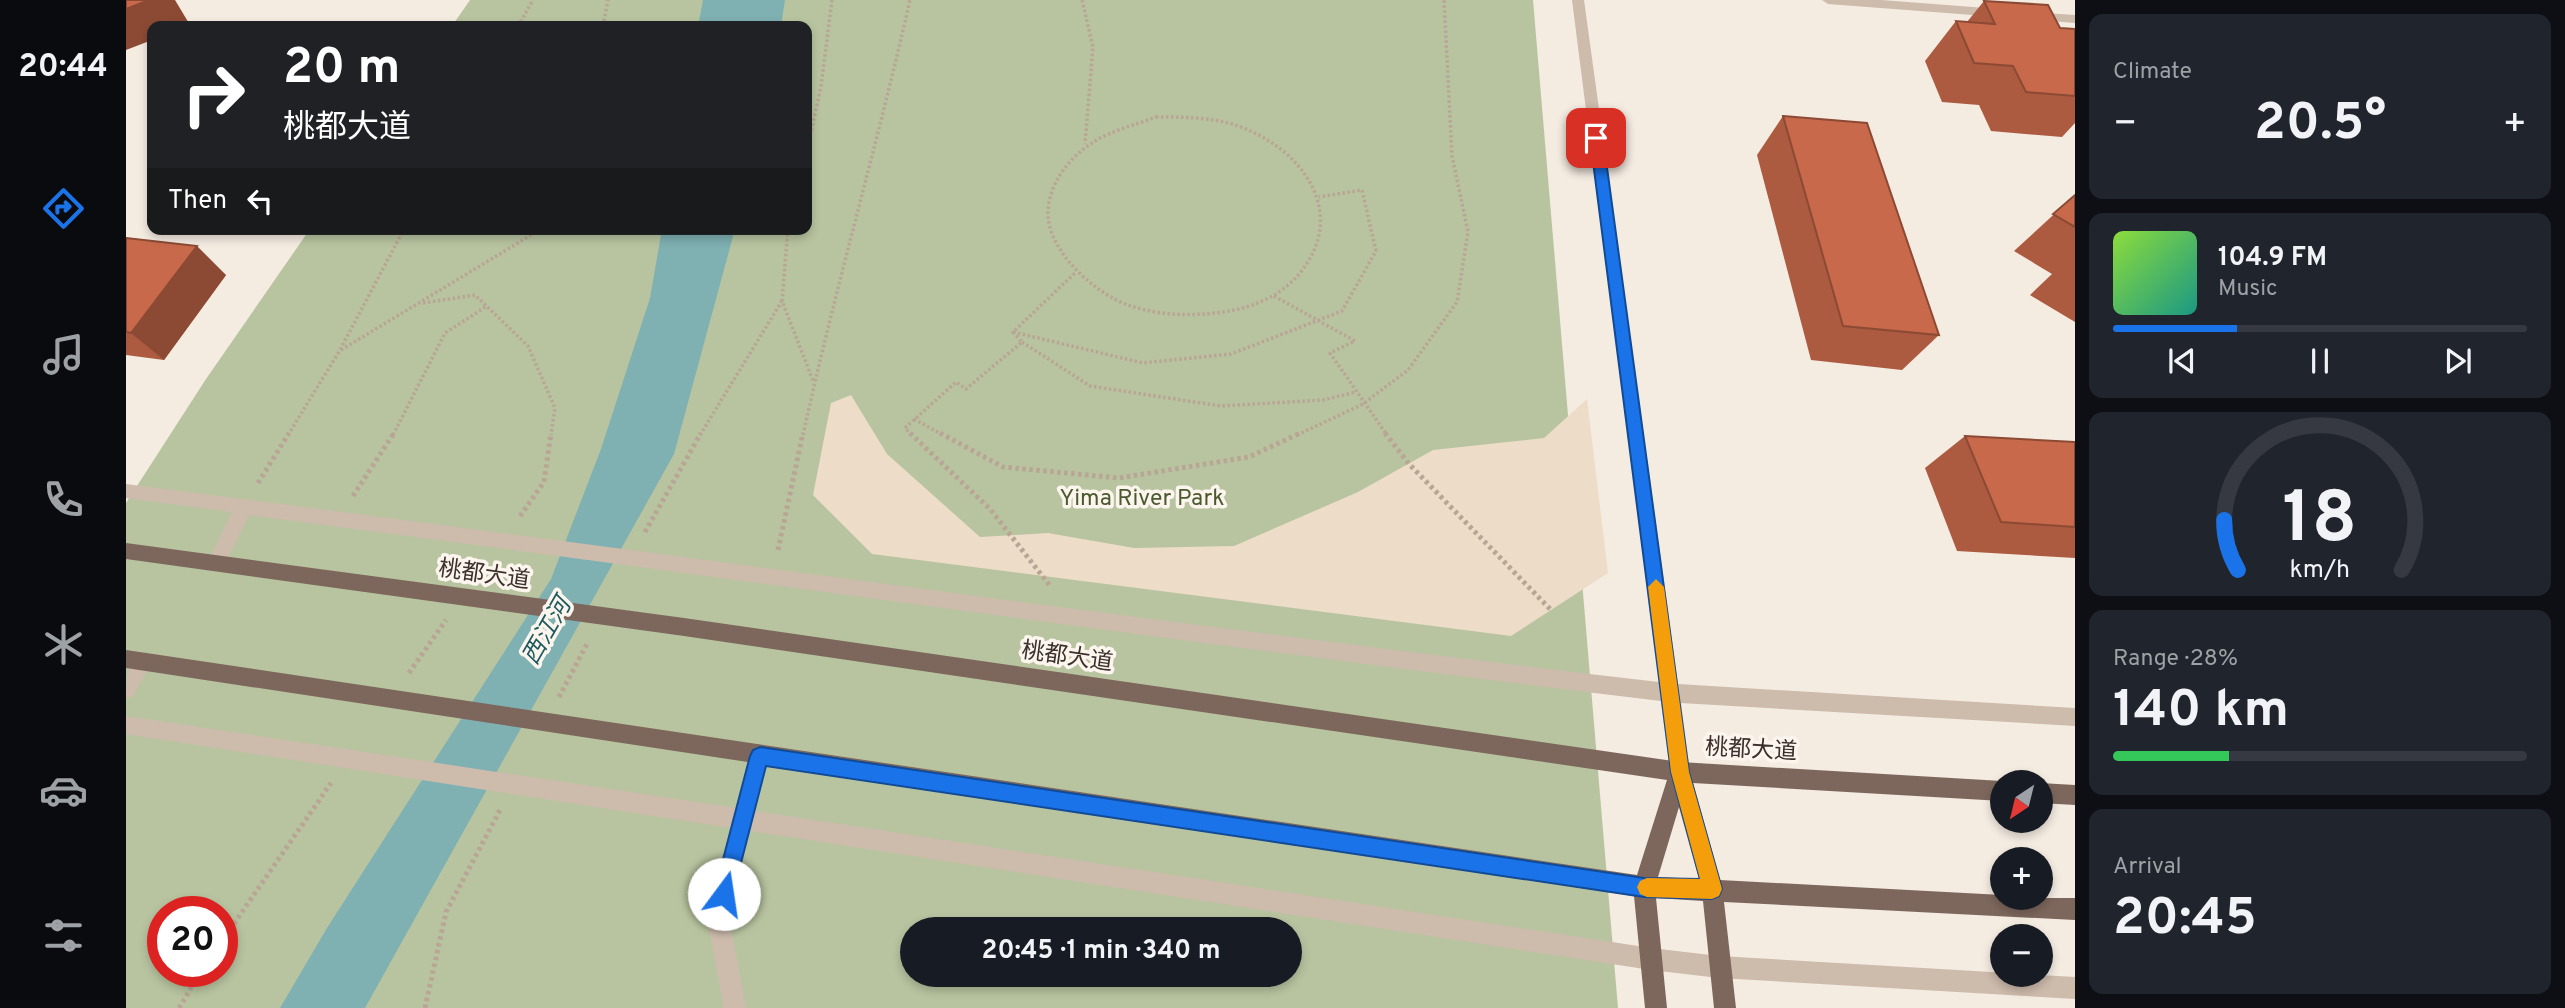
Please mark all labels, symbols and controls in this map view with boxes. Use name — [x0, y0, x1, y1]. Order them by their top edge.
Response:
text: 20 m — [283, 39, 400, 101]
text: 20:44 — [18, 48, 108, 88]
icon: right — [168, 49, 259, 140]
text: Climate — [2113, 58, 2192, 87]
text: 20.5° — [2254, 92, 2386, 158]
text: − — [2113, 101, 2138, 150]
text: + — [2502, 101, 2527, 150]
pin — [1566, 108, 1626, 168]
text: 桃都大道 — [283, 109, 411, 149]
icon: arrive — [1577, 119, 1615, 157]
icon: left — [241, 182, 279, 220]
icon: directions — [39, 184, 88, 233]
text: Then — [168, 185, 227, 218]
text: 104.9 FM — [2218, 242, 2327, 275]
text: Music — [2218, 275, 2278, 304]
icon: music — [39, 330, 88, 379]
icon: previous — [2163, 342, 2201, 380]
icon: pause — [2301, 342, 2339, 380]
icon: next — [2439, 342, 2477, 380]
icon: phone — [39, 475, 88, 524]
text: 18 — [2283, 476, 2357, 568]
park label: Yima River Park — [1060, 485, 1224, 514]
street label: 桃都大道 — [436, 555, 532, 597]
text: km/h — [2290, 555, 2350, 587]
water label: 西江河 — [517, 590, 581, 671]
icon: climate — [39, 620, 88, 669]
street label: 桃都大道 — [1019, 637, 1115, 679]
text: Range · 28% — [2113, 645, 2238, 674]
text: 140 km — [2113, 679, 2289, 745]
street label: 桃都大道 — [1704, 734, 1798, 768]
icon: car — [39, 766, 88, 815]
north arrow — [1990, 770, 2053, 833]
map controls — [1990, 770, 2053, 987]
button: + — [1990, 847, 2053, 910]
text: Arrival — [2113, 853, 2182, 882]
position arrow — [687, 857, 761, 931]
text: 20:45 — [2113, 887, 2257, 953]
speed limit sign: 20 — [147, 896, 238, 987]
icon: filters — [39, 911, 88, 960]
button: − — [1990, 924, 2053, 987]
text: 20:45 · 1 min · 340 m — [982, 935, 1221, 968]

